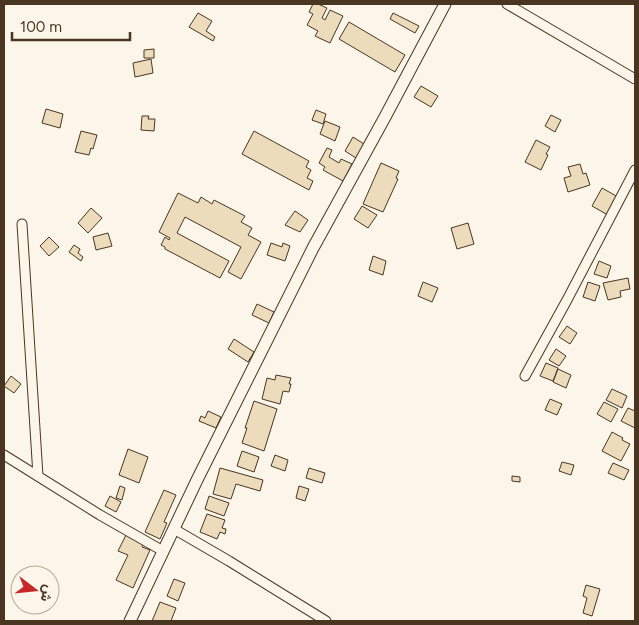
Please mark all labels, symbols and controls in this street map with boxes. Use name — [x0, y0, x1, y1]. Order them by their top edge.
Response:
scale bar — [12, 10, 130, 42]
text: 100 m — [20, 18, 62, 36]
north arrow — [10, 565, 60, 615]
text: ش — [36, 583, 58, 604]

